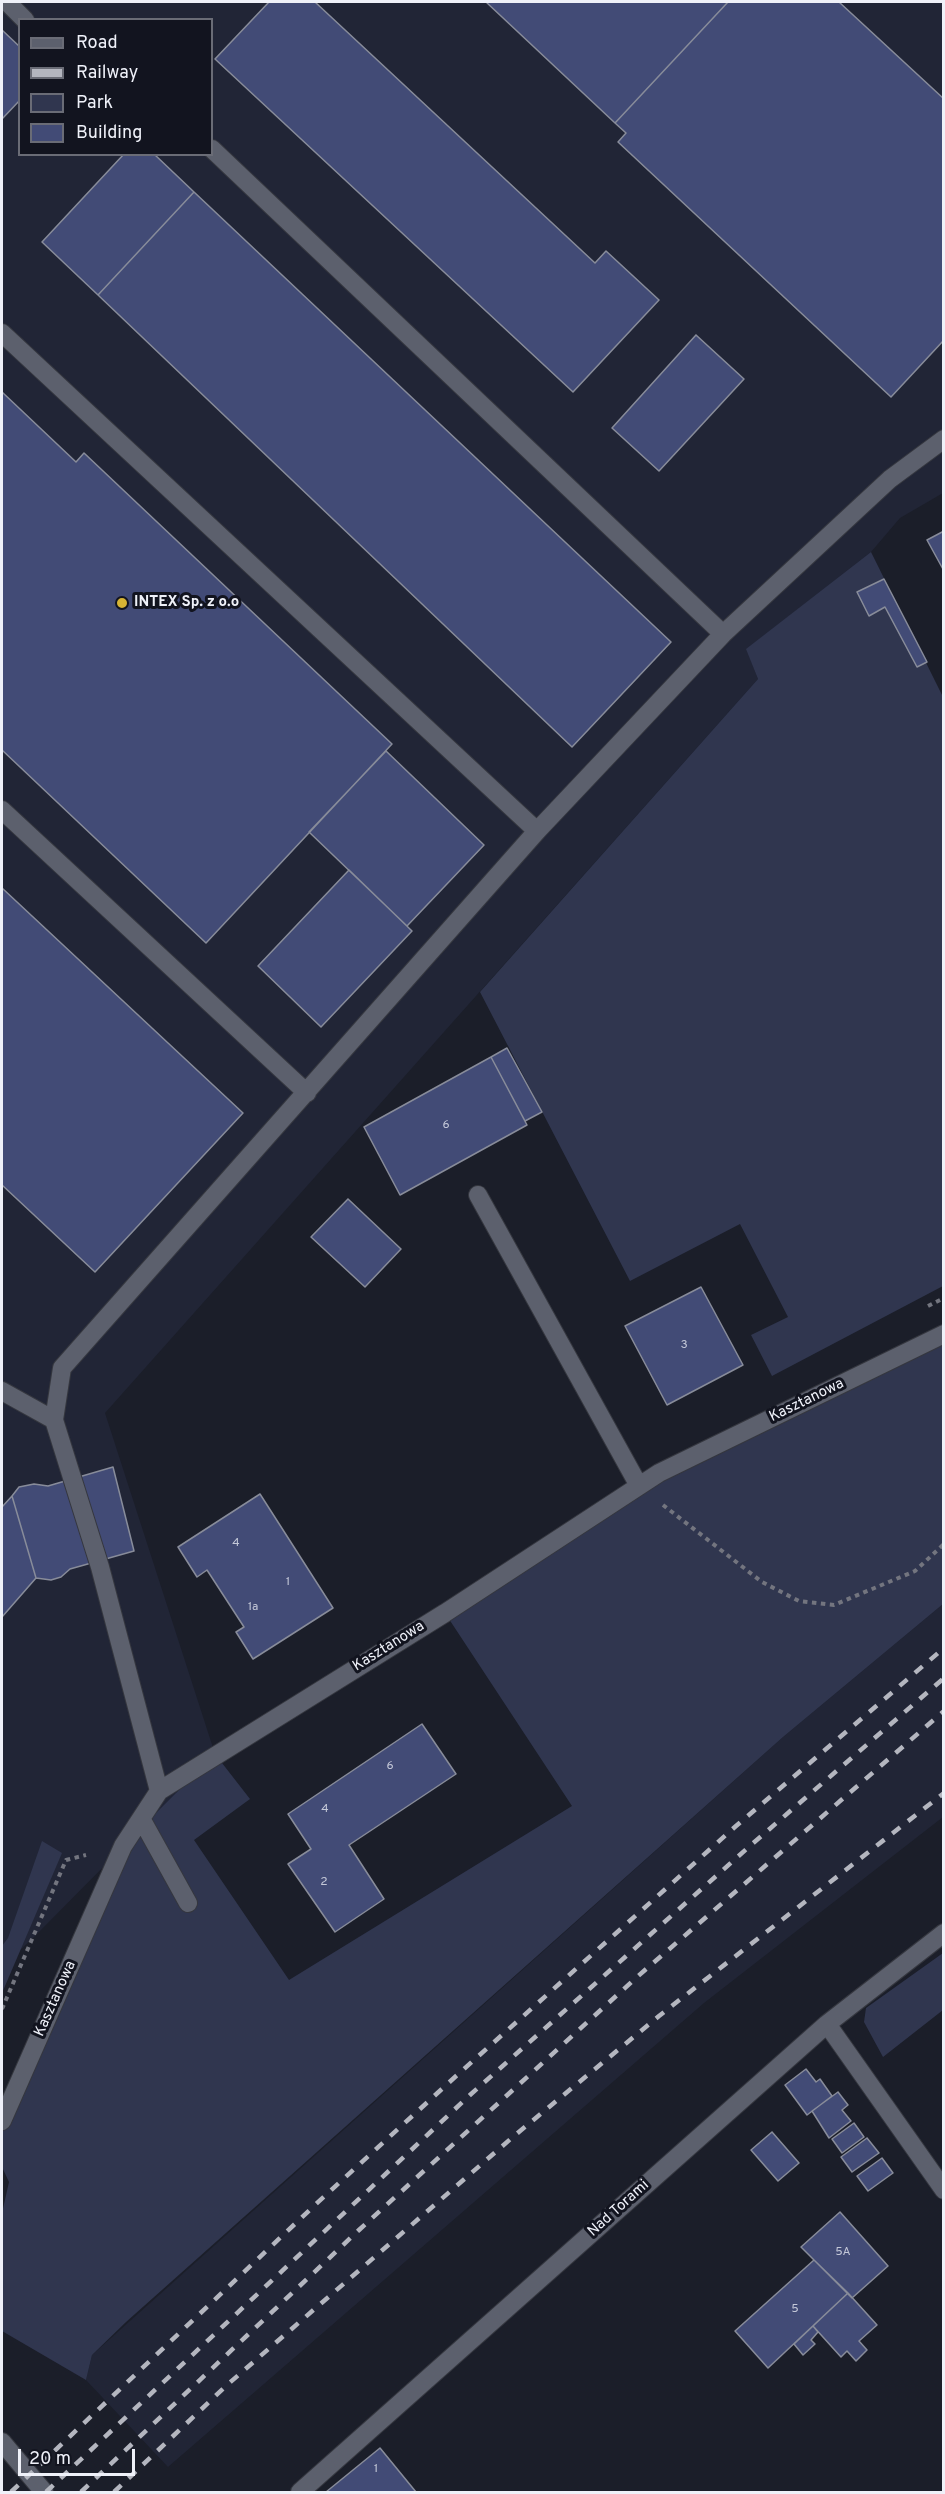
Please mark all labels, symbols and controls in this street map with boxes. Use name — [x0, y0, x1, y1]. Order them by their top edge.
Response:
legend — [18, 18, 213, 156]
text: Road — [76, 32, 118, 55]
text: Railway — [76, 62, 138, 85]
text: Park — [76, 92, 113, 115]
text: Building — [76, 122, 142, 145]
place label: INTEX Sp. z o.o — [134, 594, 239, 612]
marker: INTEX Sp. z o.o — [115, 596, 129, 610]
house number: 6 — [442, 1119, 450, 1133]
house number: 3 — [680, 1339, 688, 1353]
street label: Kasztanowa — [767, 1375, 847, 1427]
house number: 4 — [232, 1537, 240, 1551]
house number: 1 — [286, 1576, 290, 1590]
house number: 1a — [248, 1601, 258, 1615]
street label: Kasztanowa — [350, 1618, 428, 1676]
house number: 6 — [386, 1760, 394, 1774]
house number: 4 — [321, 1803, 329, 1817]
house number: 2 — [320, 1876, 328, 1890]
street label: Kasztanowa — [31, 1958, 81, 2040]
street label: Nad Torami — [585, 2177, 653, 2241]
house number: 5A — [835, 2246, 851, 2260]
house number: 5 — [791, 2303, 799, 2317]
scale bar — [21, 2437, 138, 2475]
text: 20 m — [29, 2448, 71, 2471]
house number: 1 — [374, 2463, 378, 2477]

